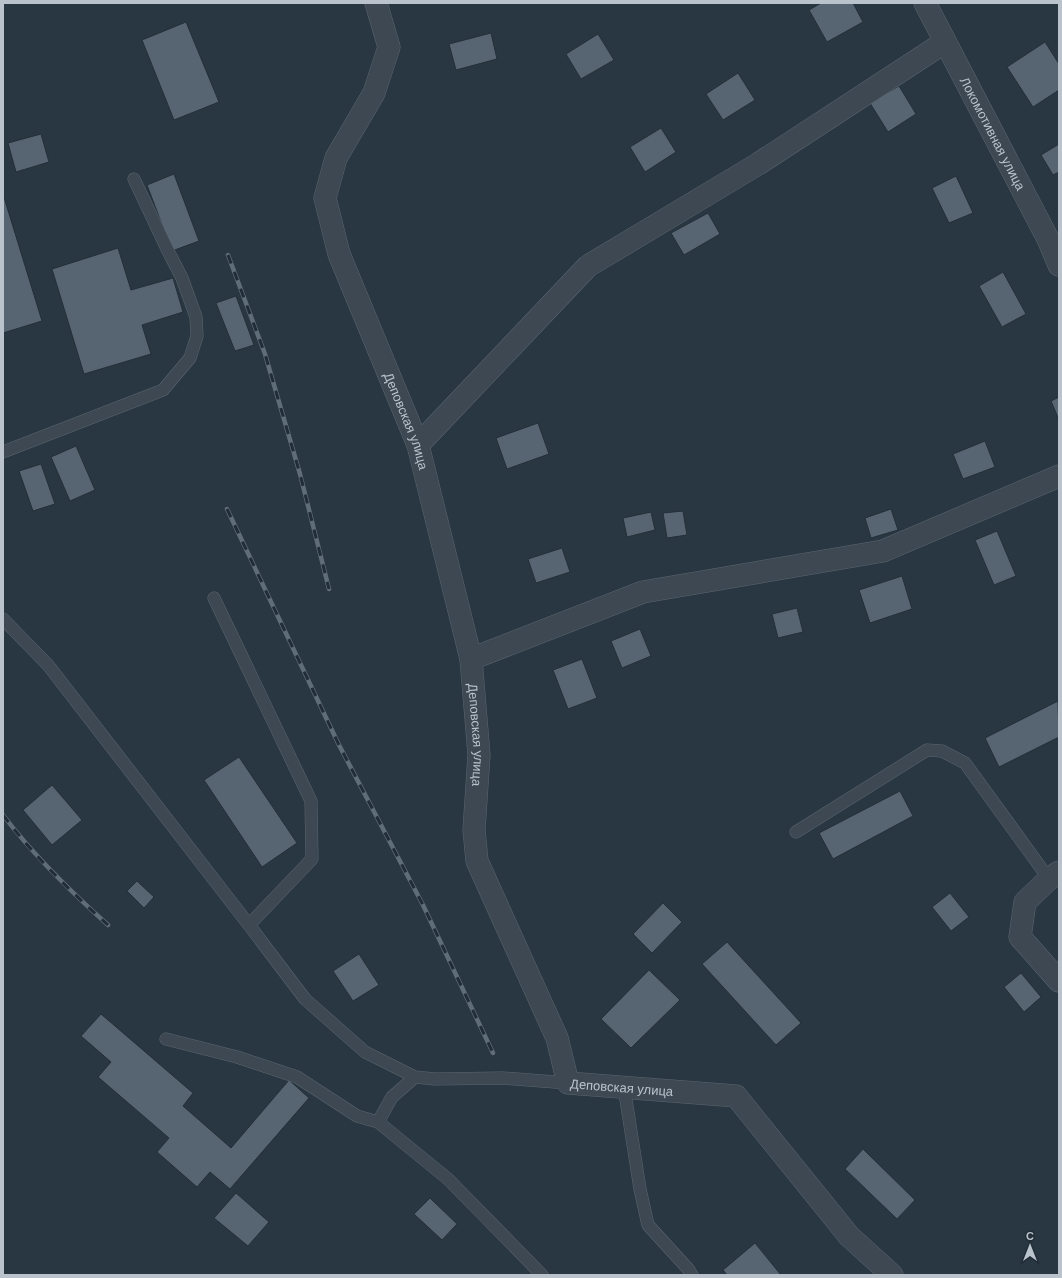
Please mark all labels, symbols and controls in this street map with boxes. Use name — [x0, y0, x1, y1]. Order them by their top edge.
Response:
street label: Локомотивная улица — [957, 74, 1029, 193]
street label: Деповская улица — [381, 370, 431, 472]
street label: Деповская улица — [465, 683, 486, 788]
street label: Деповская улица — [570, 1076, 674, 1099]
north arrow — [1010, 1226, 1050, 1266]
text: С — [1026, 1230, 1034, 1242]

